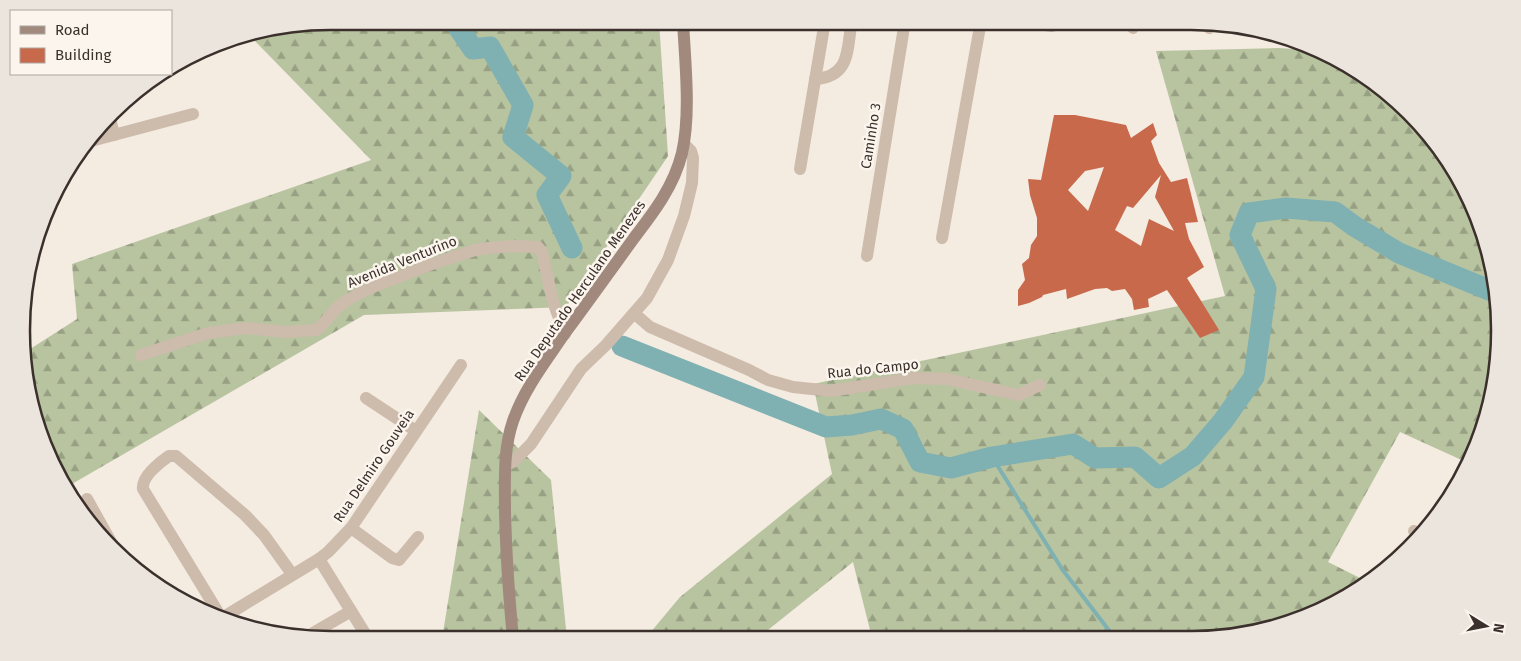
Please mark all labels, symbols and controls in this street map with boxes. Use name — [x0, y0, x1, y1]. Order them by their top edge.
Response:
legend — [10, 10, 172, 75]
text: Road — [55, 21, 90, 39]
text: Building — [55, 46, 111, 64]
street label: Caminho 3 — [857, 102, 885, 170]
street label: Rua Deputado Herculano Menezes — [511, 197, 649, 385]
street label: Avenida Venturino — [345, 232, 459, 292]
street label: Rua do Campo — [826, 356, 920, 382]
street label: Rua Delmiro Gouveia — [330, 406, 418, 526]
north arrow — [1461, 601, 1511, 651]
text: N — [1489, 622, 1507, 634]

